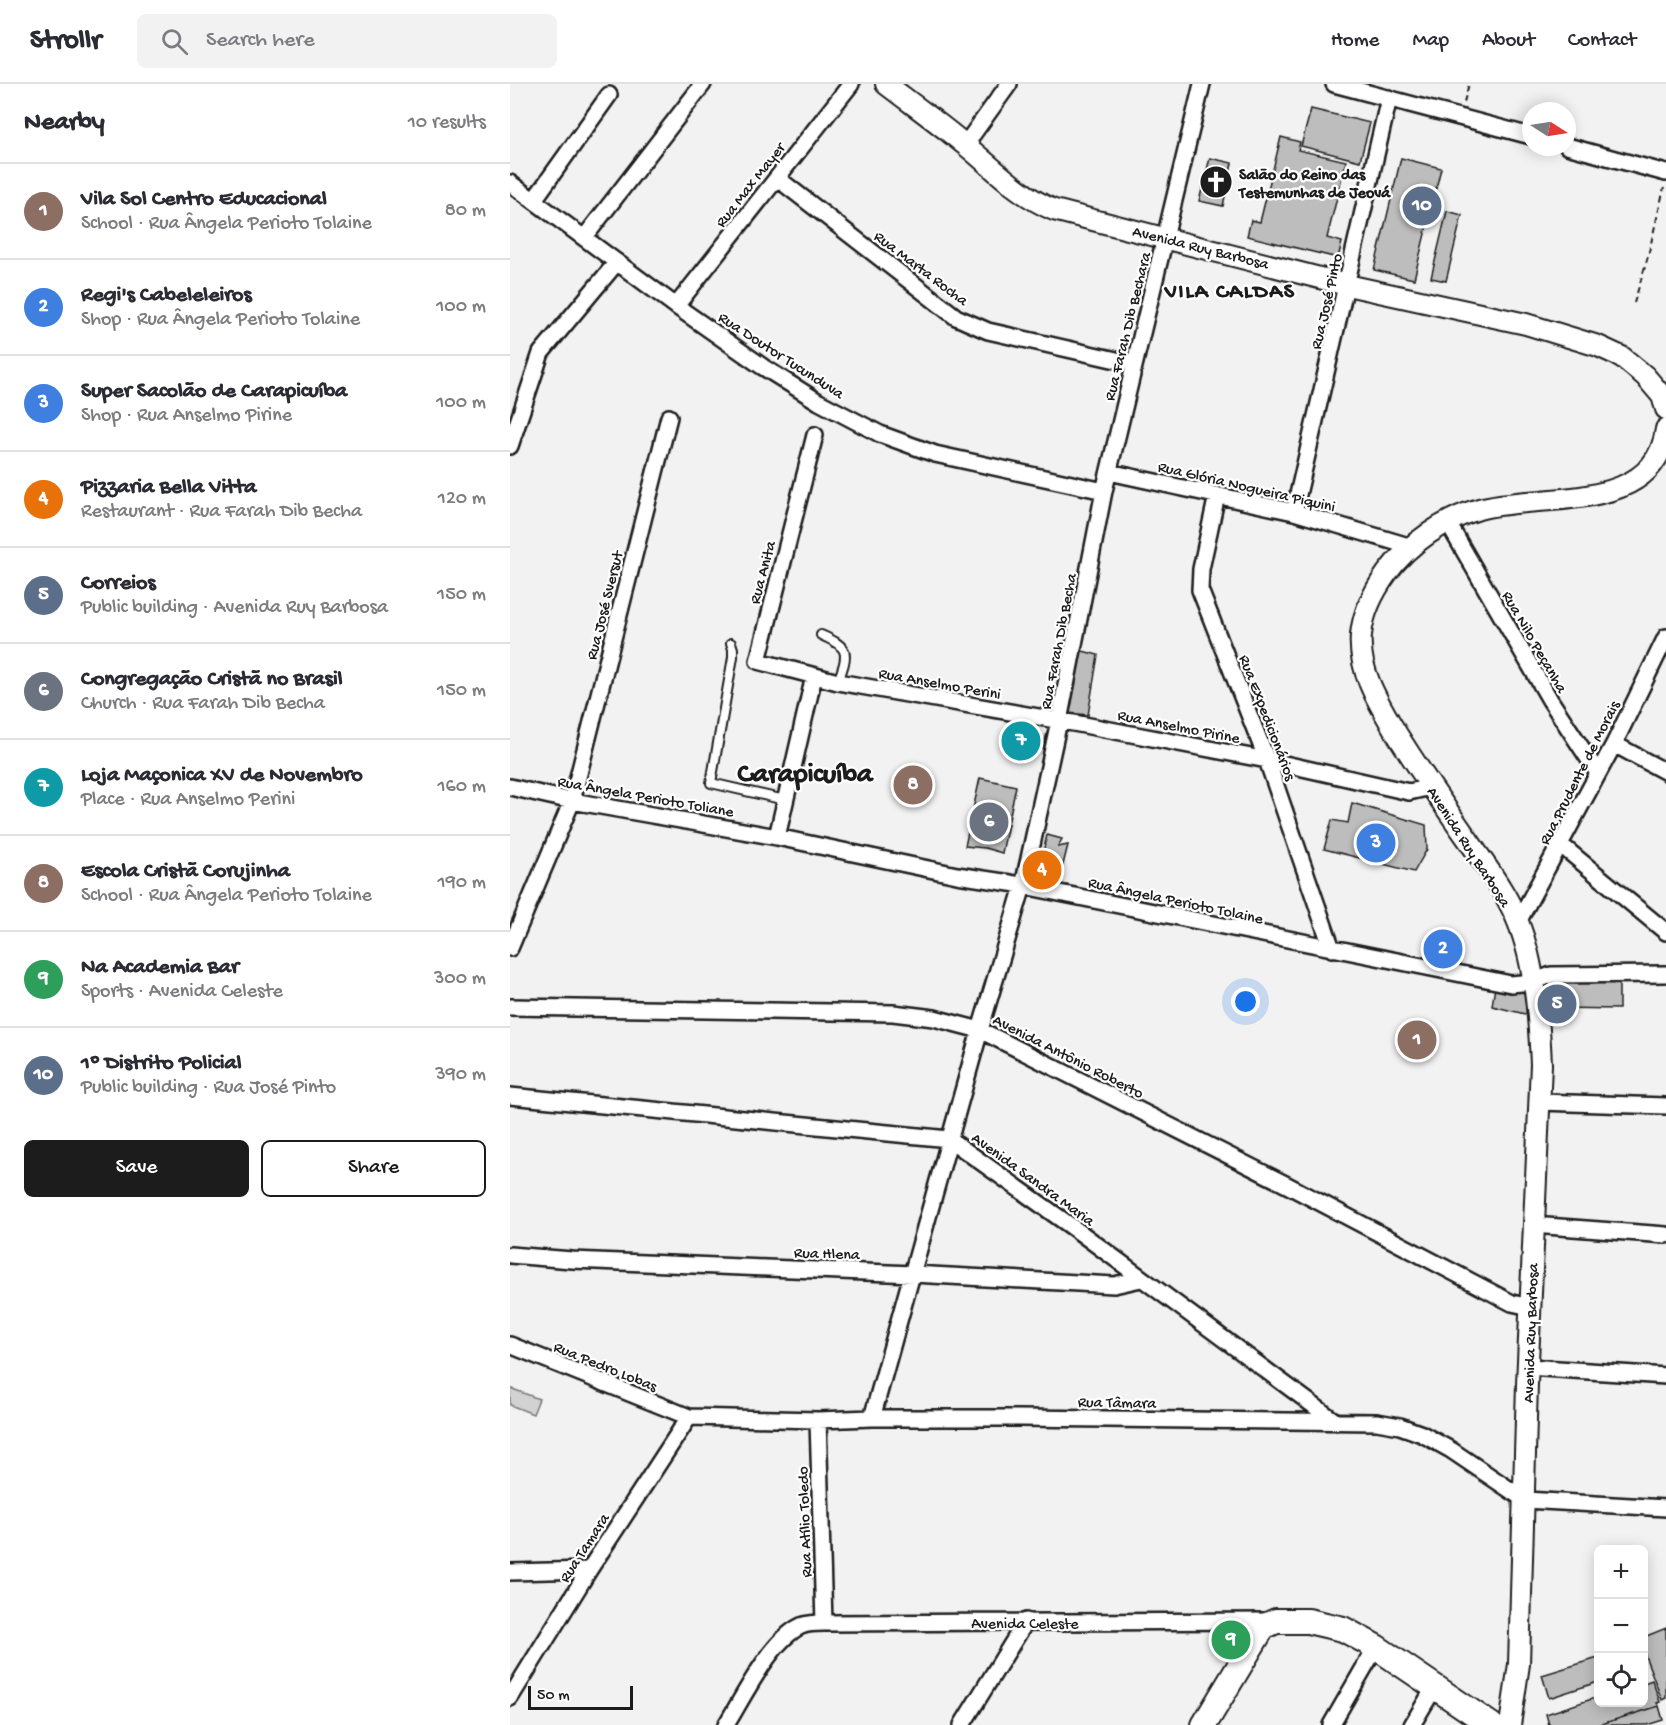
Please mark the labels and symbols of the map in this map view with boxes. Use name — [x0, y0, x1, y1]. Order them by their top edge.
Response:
north arrow — [1522, 102, 1576, 156]
street label: Rua Max Mayer — [713, 139, 792, 232]
church icon: Salão do Reino das Testemunhas de Jeová — [1198, 164, 1234, 200]
place label: Salão do Reino das Testemunhas de Jeová — [1237, 167, 1391, 204]
pin: 10 — [1402, 184, 1442, 228]
street label: Avenida Ruy Barbosa — [1130, 223, 1271, 276]
street label: Rua Marta Rocha — [869, 228, 972, 312]
street label: Rua Farah Dib Bechara — [1102, 249, 1157, 403]
street label: Rua José Pinto — [1308, 252, 1349, 352]
district label: VILA CALDAS — [1164, 280, 1295, 306]
street label: Rua Doutor Tucunduva — [714, 309, 847, 405]
street label: Rua Glória Nogueira Piquini — [1156, 459, 1337, 518]
street label: Rua Anita — [747, 538, 782, 607]
street label: Rua José Sversut — [584, 548, 629, 662]
street label: Rua Farah Dib Becha — [1038, 571, 1083, 711]
street label: Rua Nilo Peçanha — [1496, 588, 1570, 698]
street label: Rua Expedicionários — [1233, 653, 1299, 785]
street label: Rua Anselmo Perini — [877, 665, 1002, 706]
street label: Rua Prudente de Morais — [1537, 697, 1626, 849]
street label: Rua Anselmo Pirine — [1116, 707, 1242, 750]
pin: 7 — [1002, 718, 1040, 764]
district label: Carapicuíba — [737, 759, 874, 792]
pin: 8 — [894, 762, 932, 808]
street label: Rua Ângela Perioto Toliane — [556, 772, 736, 823]
street label: Avenida Ruy Barbosa — [1421, 784, 1514, 913]
pin: 6 — [970, 800, 1008, 844]
pin: 3 — [1356, 820, 1396, 866]
pin: 4 — [1022, 848, 1062, 892]
street label: Rua Ângela Perioto Tolaine — [1086, 873, 1266, 930]
pin: 2 — [1424, 926, 1462, 972]
pin: 5 — [1538, 982, 1576, 1026]
your location — [1231, 987, 1260, 1016]
street label: Avenida Antônio Roberto — [989, 1012, 1146, 1104]
pin: 1 — [1398, 1018, 1436, 1062]
street label: Avenida Sandra Maria — [967, 1130, 1098, 1233]
street label: Rua Hlena — [794, 1245, 861, 1266]
street label: Avenida Ruy Barbosa — [1521, 1262, 1544, 1403]
street label: Rua Pedro Lobas — [550, 1339, 660, 1398]
street label: Rua Tâmara — [1078, 1394, 1157, 1415]
street label: Rua Atílio Toledo — [795, 1466, 818, 1578]
street label: Rua Tamara — [557, 1510, 616, 1587]
street label: Avenida Celeste — [971, 1616, 1079, 1635]
pin: 9 — [1212, 1618, 1250, 1662]
scale bar — [528, 1683, 633, 1710]

